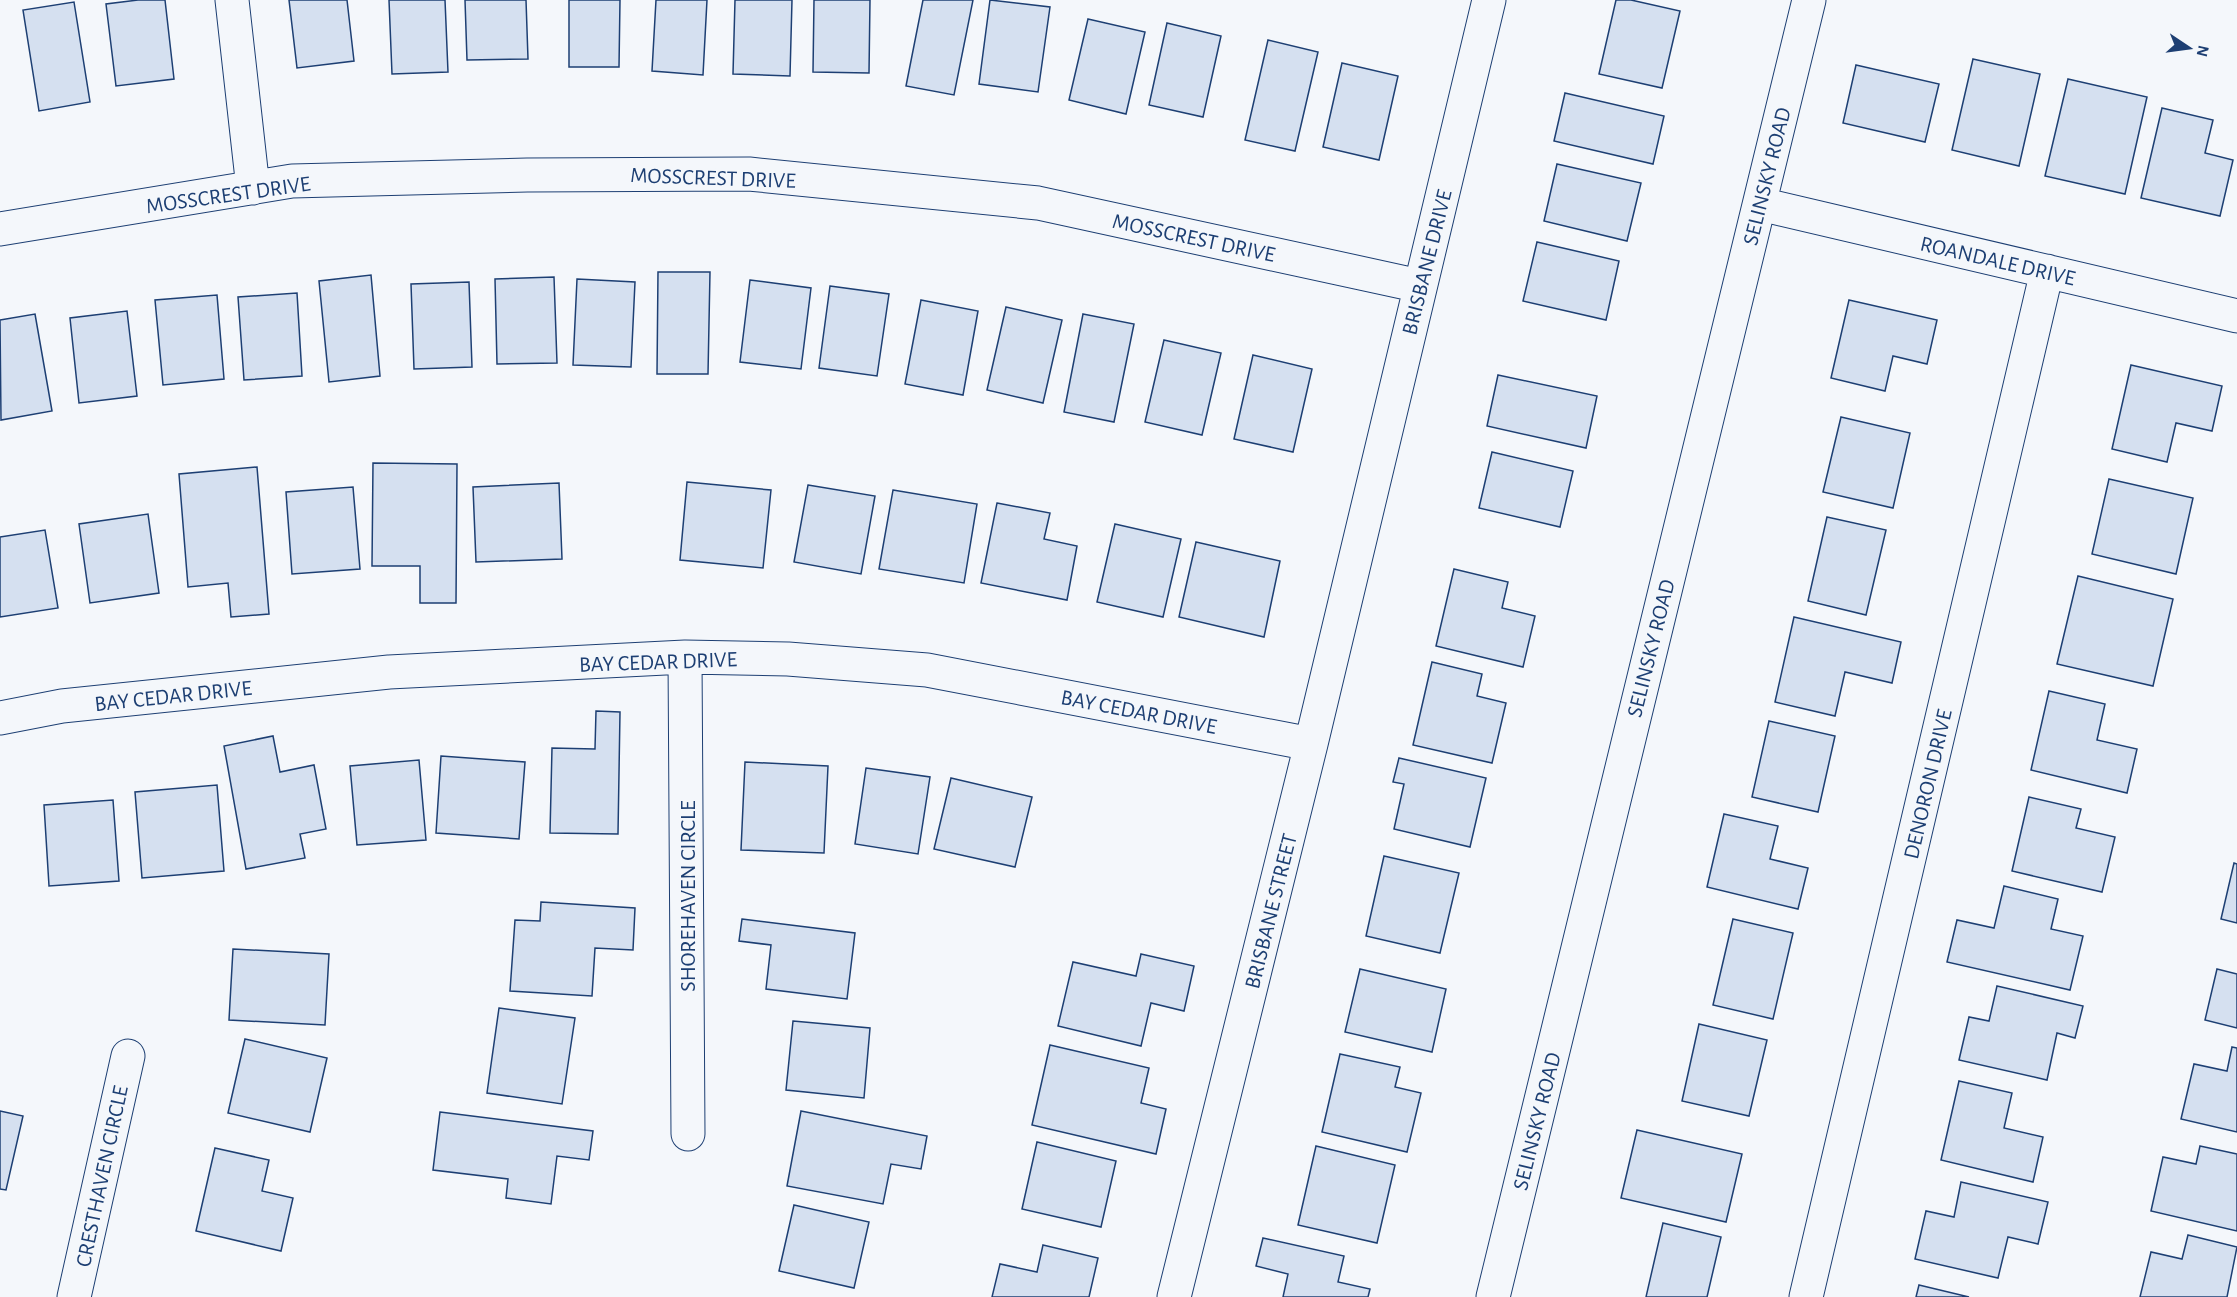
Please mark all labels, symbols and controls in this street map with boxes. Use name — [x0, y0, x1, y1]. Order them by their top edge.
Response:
north arrow — [2159, 18, 2219, 78]
text: N — [2194, 44, 2212, 58]
street label: SELINSKY ROAD — [1739, 105, 1795, 247]
street label: MOSSCREST DRIVE — [630, 164, 797, 192]
street label: MOSSCREST DRIVE — [145, 173, 312, 217]
street label: BRISBANE DRIVE — [1398, 187, 1456, 337]
street label: MOSSCREST DRIVE — [1110, 210, 1278, 266]
street label: ROANDALE DRIVE — [1918, 232, 2078, 290]
street label: SELINSKY ROAD — [1623, 577, 1679, 719]
street label: BAY CEDAR DRIVE — [579, 648, 738, 676]
street label: BAY CEDAR DRIVE — [93, 677, 253, 715]
street label: BAY CEDAR DRIVE — [1059, 686, 1219, 738]
street label: DENORON DRIVE — [1900, 707, 1956, 861]
street label: SHOREHAVEN CIRCLE — [677, 800, 699, 992]
street label: BRISBANE STREET — [1241, 831, 1301, 991]
street label: SELINSKY ROAD — [1509, 1050, 1565, 1192]
street label: CRESTHAVEN CIRCLE — [72, 1083, 132, 1269]

